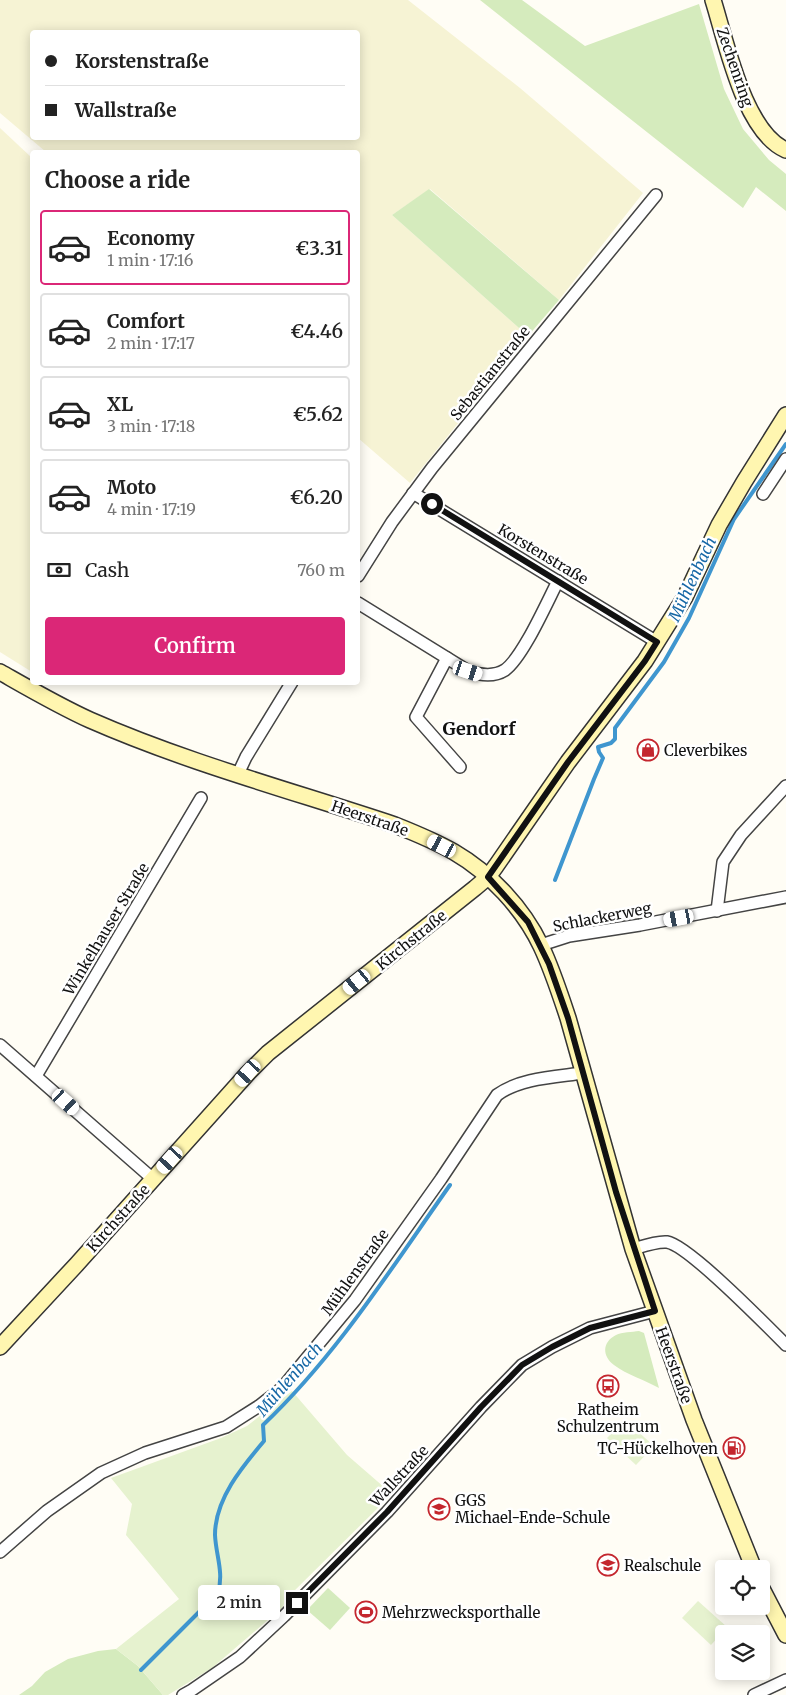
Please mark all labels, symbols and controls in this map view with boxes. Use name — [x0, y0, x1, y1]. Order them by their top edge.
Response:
street label: Zechenring — [712, 25, 758, 109]
text: Korstenstraße — [75, 49, 209, 73]
text: Wallstraße — [75, 98, 176, 122]
text: Choose a ride — [45, 166, 190, 194]
icon: car — [47, 225, 92, 270]
text: Economy — [107, 226, 195, 250]
text: €3.31 — [295, 236, 343, 260]
text: 1 min · 17:16 — [107, 250, 193, 270]
icon: car — [47, 308, 92, 353]
text: Comfort — [107, 309, 185, 333]
text: €4.46 — [290, 319, 343, 343]
street label: Sebastianstraße — [446, 322, 534, 424]
text: 2 min · 17:17 — [107, 333, 195, 353]
icon: car — [47, 391, 92, 436]
text: XL — [107, 392, 133, 416]
text: €5.62 — [293, 402, 343, 426]
text: 3 min · 17:18 — [107, 416, 195, 436]
icon: car — [47, 474, 92, 519]
text: Moto — [107, 475, 156, 499]
text: €6.20 — [290, 485, 343, 509]
route start — [421, 493, 443, 515]
text: 4 min · 17:19 — [107, 499, 196, 519]
street label: Korstenstraße — [494, 520, 592, 589]
water label: Mühlenbach — [663, 534, 720, 625]
icon: cash — [45, 556, 73, 584]
text: Cash — [85, 558, 129, 582]
text: 760 m — [297, 560, 345, 580]
button: Confirm — [45, 617, 345, 675]
car — [451, 659, 484, 683]
district label: Gendorf — [443, 717, 516, 740]
shop icon: Cleverbikes — [636, 738, 660, 762]
place label: Cleverbikes — [664, 741, 747, 760]
street label: Heerstraße — [329, 796, 411, 840]
car — [425, 833, 458, 859]
street label: Winkelhauser Straße — [58, 859, 153, 999]
street label: Schlackerweg — [551, 898, 653, 936]
street label: Kirchstraße — [372, 906, 450, 974]
car — [662, 908, 695, 928]
car — [340, 967, 373, 997]
car — [232, 1057, 263, 1089]
car — [49, 1086, 82, 1118]
car — [154, 1144, 185, 1176]
street label: Kirchstraße — [82, 1180, 154, 1256]
street label: Mühlenstraße — [317, 1225, 393, 1319]
street label: Heerstraße — [651, 1324, 697, 1406]
water label: Mühlenbach — [251, 1338, 326, 1421]
bus stop icon: Ratheim Schulzentrum — [596, 1374, 620, 1398]
place label: Ratheim Schulzentrum — [557, 1400, 659, 1436]
fuel station icon: TC-Hückelhoven — [722, 1436, 746, 1460]
place label: TC-Hückelhoven — [597, 1439, 718, 1458]
street label: Wallstraße — [365, 1441, 433, 1512]
place label: GGS Michael-Ende-Schule — [455, 1491, 610, 1527]
school or university icon: GGS Michael-Ende-Schule — [427, 1497, 451, 1521]
school or university icon: Realschule — [596, 1553, 620, 1577]
place label: Realschule — [624, 1556, 701, 1575]
map controls — [715, 1560, 770, 1680]
button: locate — [715, 1560, 770, 1615]
callout: 2 min — [197, 1586, 280, 1620]
text: 2 min — [216, 1592, 262, 1612]
route end — [286, 1592, 308, 1614]
sports icon: Mehrzwecksporthalle — [354, 1600, 378, 1624]
place label: Mehrzwecksporthalle — [382, 1603, 540, 1622]
button: layers — [715, 1625, 770, 1680]

